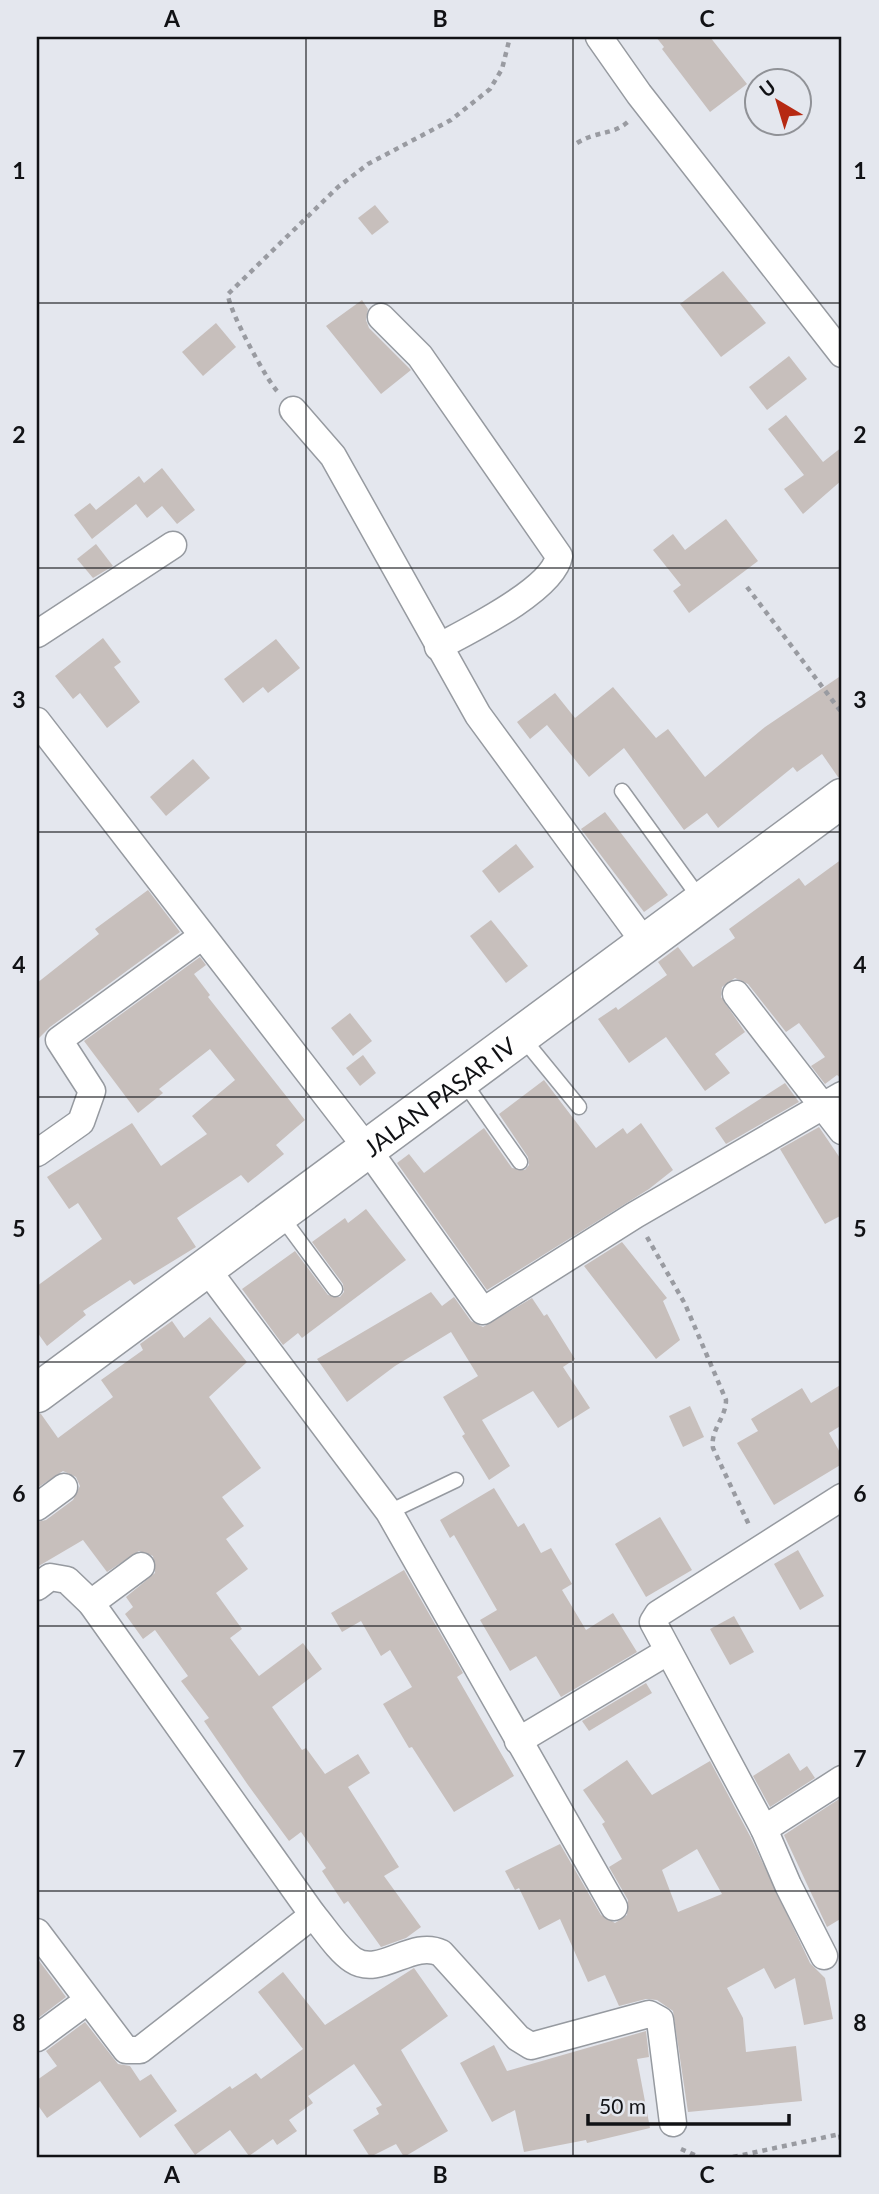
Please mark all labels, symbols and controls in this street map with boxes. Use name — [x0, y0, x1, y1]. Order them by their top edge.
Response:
text: A — [163, 4, 181, 32]
text: B — [432, 4, 448, 32]
text: C — [699, 4, 715, 32]
north arrow — [742, 66, 812, 136]
text: U — [755, 75, 780, 102]
text: 1 — [12, 156, 26, 184]
text: 1 — [853, 156, 867, 184]
text: 2 — [12, 420, 26, 448]
text: 2 — [853, 420, 867, 448]
text: 3 — [12, 685, 26, 713]
text: 3 — [853, 685, 867, 713]
text: 4 — [12, 950, 26, 978]
text: 4 — [853, 950, 867, 978]
street label: JALAN PASAR IV — [357, 1030, 521, 1162]
text: 5 — [12, 1214, 26, 1242]
text: 5 — [853, 1214, 867, 1242]
text: 6 — [12, 1479, 26, 1507]
text: 6 — [853, 1479, 867, 1507]
text: 7 — [12, 1744, 26, 1772]
text: 7 — [853, 1744, 867, 1772]
text: 8 — [12, 2008, 26, 2036]
text: 8 — [853, 2008, 867, 2036]
scale bar — [588, 2082, 790, 2126]
text: 50 m — [599, 2093, 646, 2118]
text: A — [163, 2160, 181, 2188]
text: B — [432, 2160, 448, 2188]
text: C — [699, 2160, 715, 2188]

